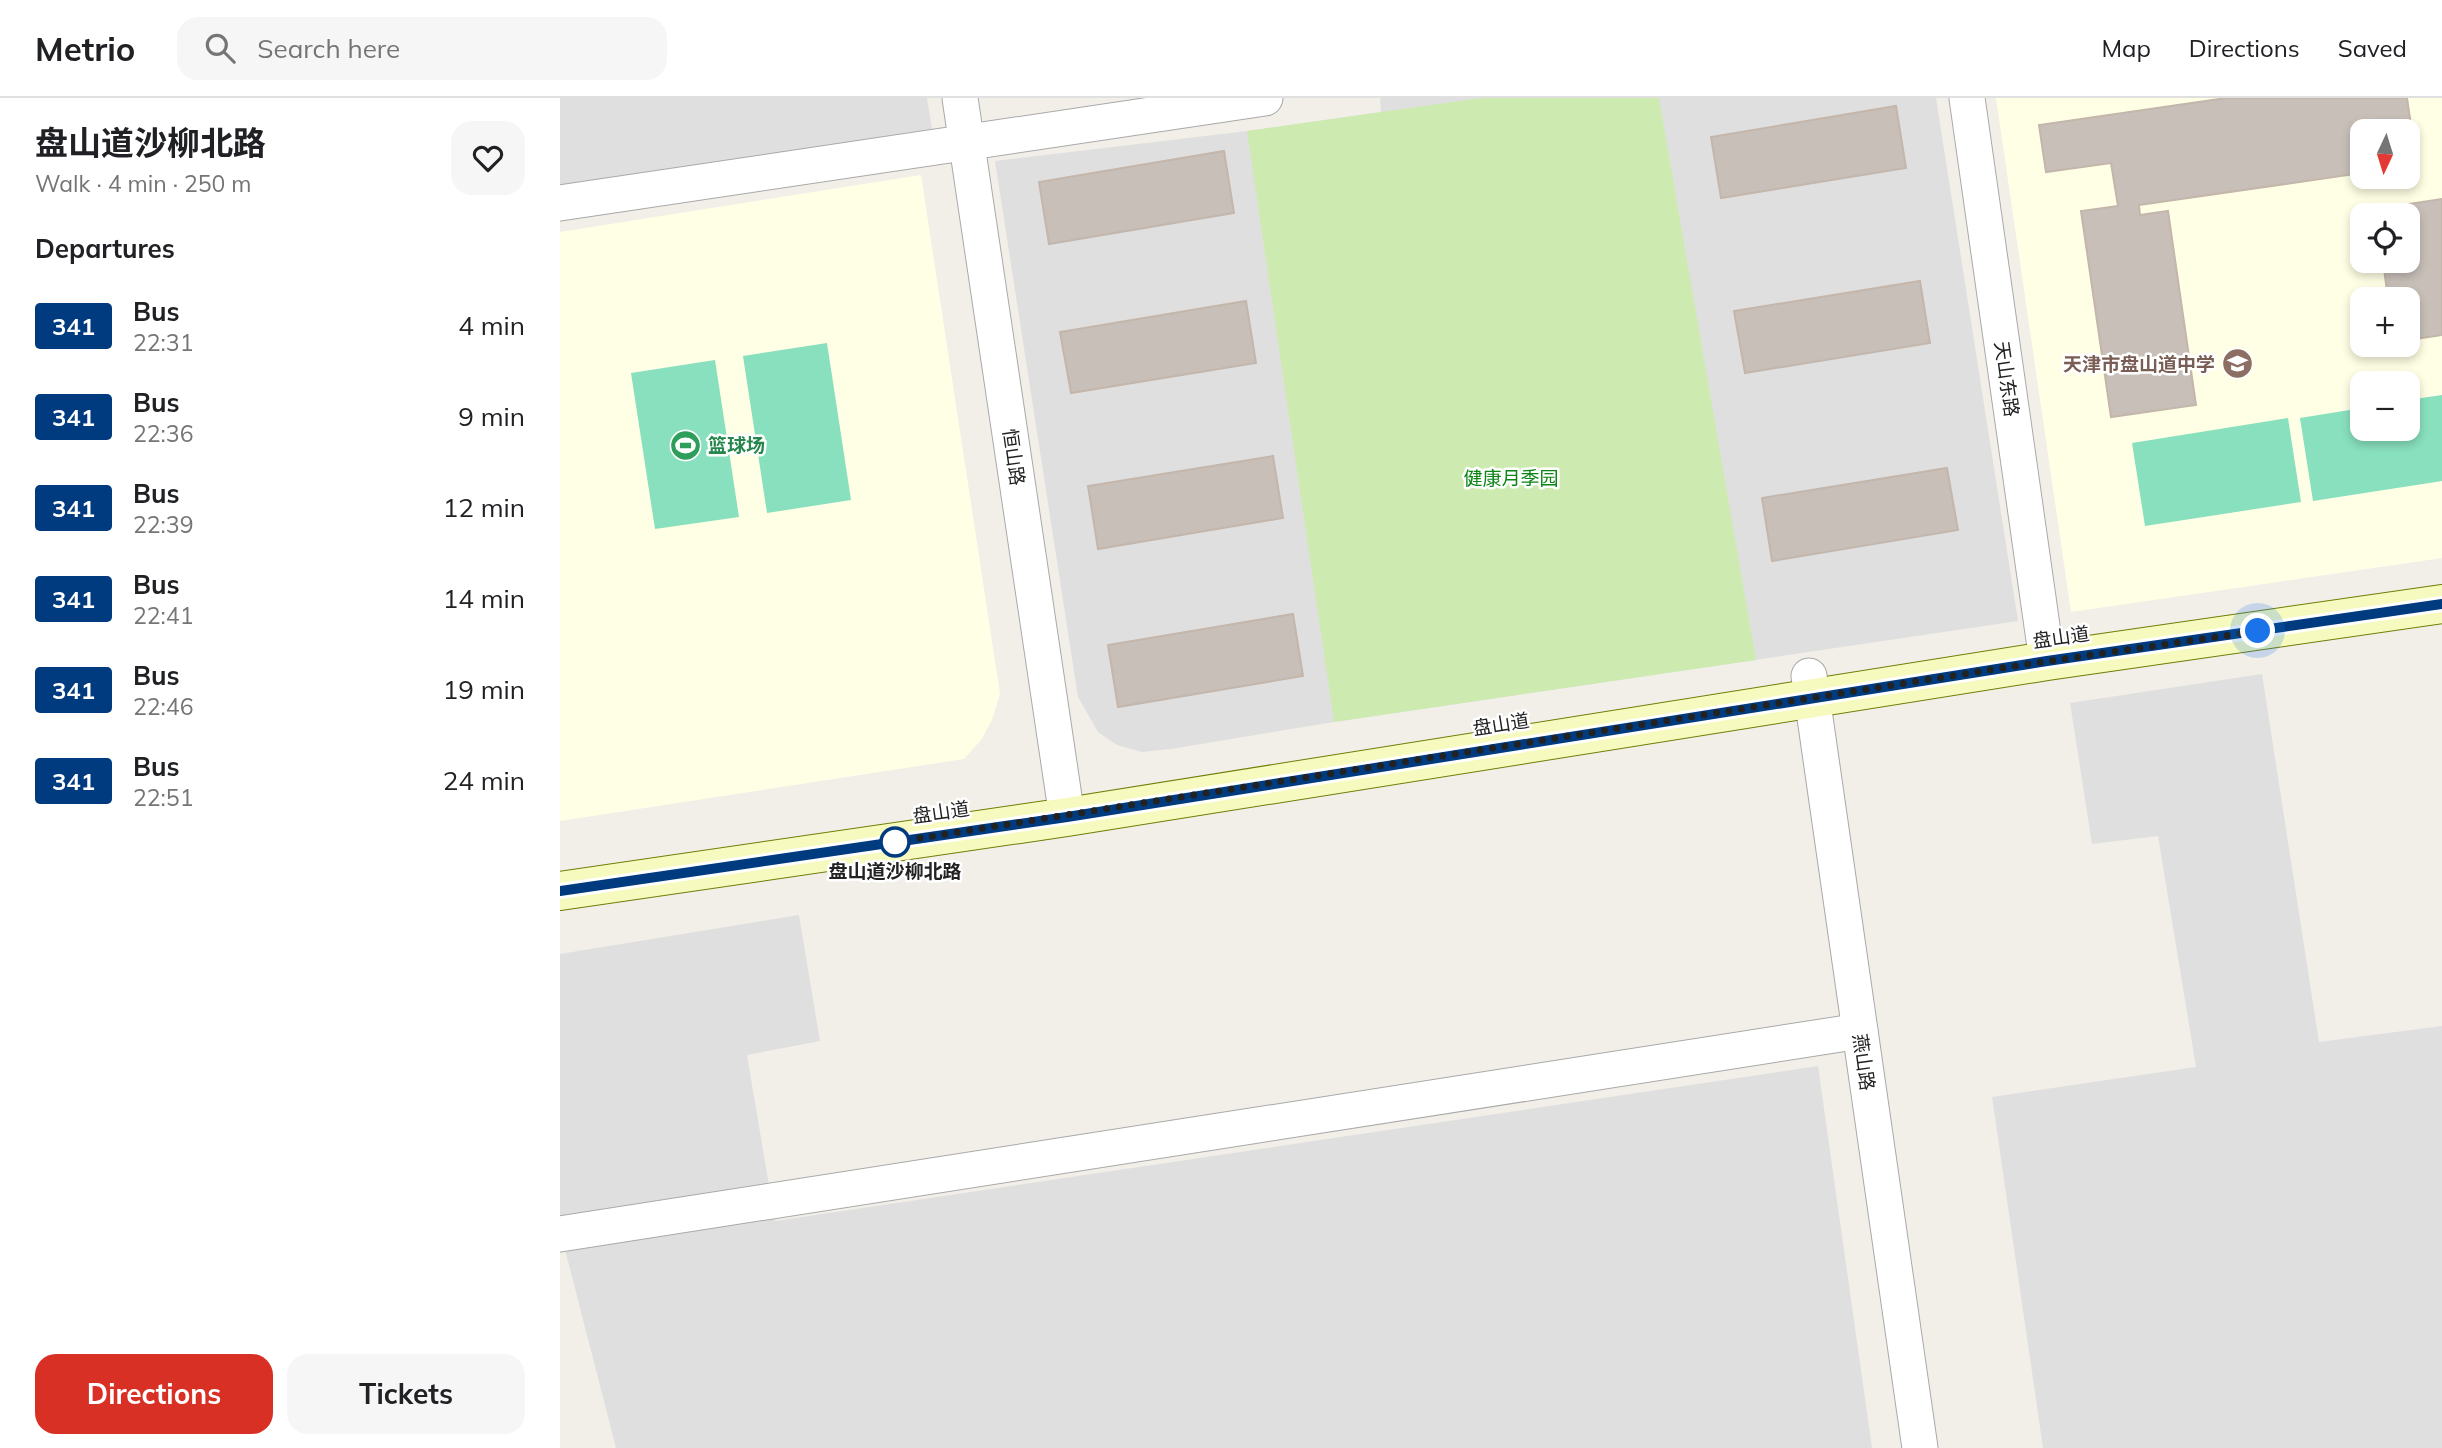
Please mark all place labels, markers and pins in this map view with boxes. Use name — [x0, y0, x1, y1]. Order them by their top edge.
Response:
school or university icon: 天津市盘山道中学 — [2221, 347, 2255, 381]
place label: 天津市盘山道中学 — [2063, 352, 2215, 376]
sports icon: 篮球场 — [668, 428, 702, 462]
place label: 篮球场 — [708, 433, 765, 457]
marker: 盘山道沙柳北路 — [880, 827, 910, 857]
place label: 盘山道沙柳北路 — [828, 859, 962, 883]

